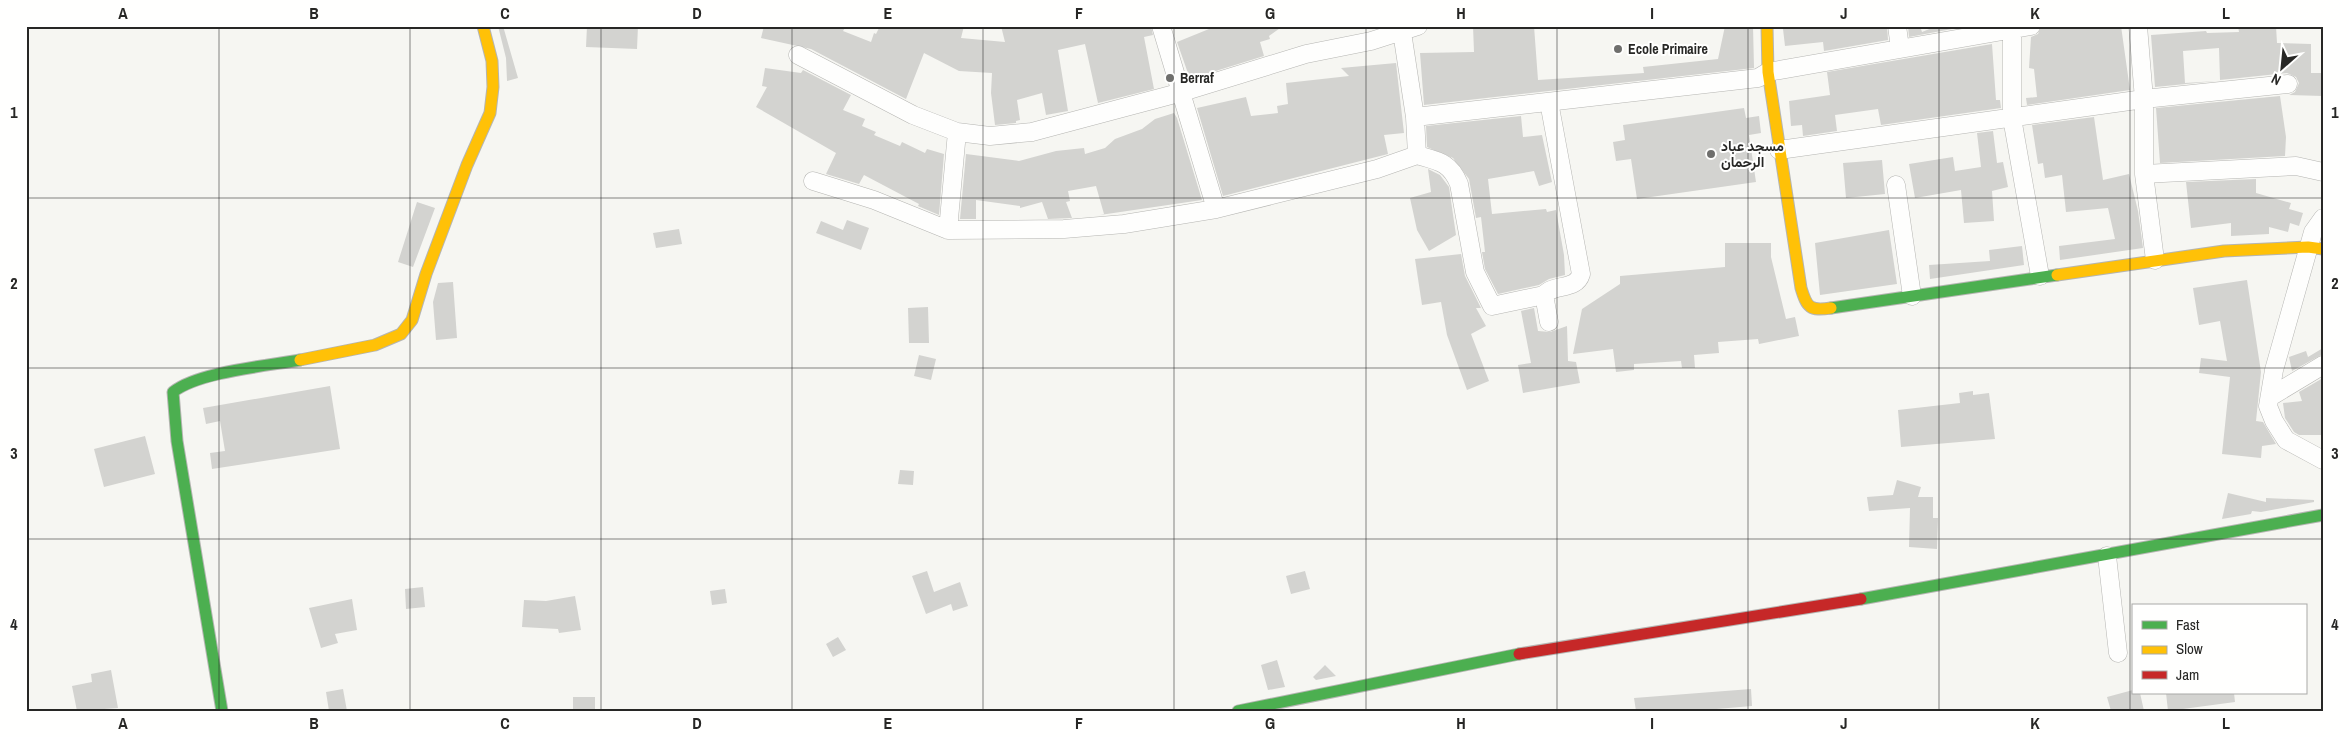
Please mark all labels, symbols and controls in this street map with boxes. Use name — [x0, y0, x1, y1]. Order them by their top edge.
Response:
text: A — [118, 2, 128, 24]
text: B — [309, 2, 319, 24]
text: C — [500, 2, 510, 24]
text: D — [692, 2, 702, 24]
text: E — [884, 2, 893, 24]
text: F — [1075, 2, 1083, 24]
text: G — [1265, 2, 1275, 24]
text: H — [1456, 2, 1466, 24]
text: I — [1650, 2, 1654, 24]
text: J — [1840, 2, 1848, 24]
text: K — [2030, 2, 2040, 24]
text: L — [2222, 2, 2230, 24]
place label: Ecole Primaire — [1628, 40, 1708, 58]
north arrow — [2256, 42, 2306, 92]
marker: Ecole Primaire — [1612, 43, 1624, 55]
place label: Berraf — [1180, 69, 1214, 87]
text: N — [2268, 70, 2284, 89]
marker: Berraf — [1164, 72, 1176, 84]
text: 1 — [10, 101, 18, 123]
text: 1 — [2331, 101, 2339, 123]
place label: مسجد عباد الرحمان — [1721, 137, 1784, 171]
marker: مسجد عباد الرحمان — [1705, 148, 1717, 160]
text: 2 — [10, 272, 18, 294]
text: 2 — [2331, 272, 2339, 294]
text: 3 — [10, 442, 18, 464]
text: 3 — [2331, 442, 2339, 464]
legend — [2132, 604, 2306, 694]
text: 4 — [10, 613, 18, 635]
text: 4 — [2331, 613, 2339, 635]
text: Fast — [2176, 614, 2200, 635]
text: Slow — [2176, 638, 2203, 659]
text: Jam — [2176, 664, 2199, 685]
text: A — [118, 712, 128, 734]
text: B — [309, 712, 319, 734]
text: C — [500, 712, 510, 734]
text: D — [692, 712, 702, 734]
text: E — [884, 712, 893, 734]
text: F — [1075, 712, 1083, 734]
text: G — [1265, 712, 1275, 734]
text: H — [1456, 712, 1466, 734]
text: I — [1650, 712, 1654, 734]
text: J — [1840, 712, 1848, 734]
text: K — [2030, 712, 2040, 734]
text: L — [2222, 712, 2230, 734]

